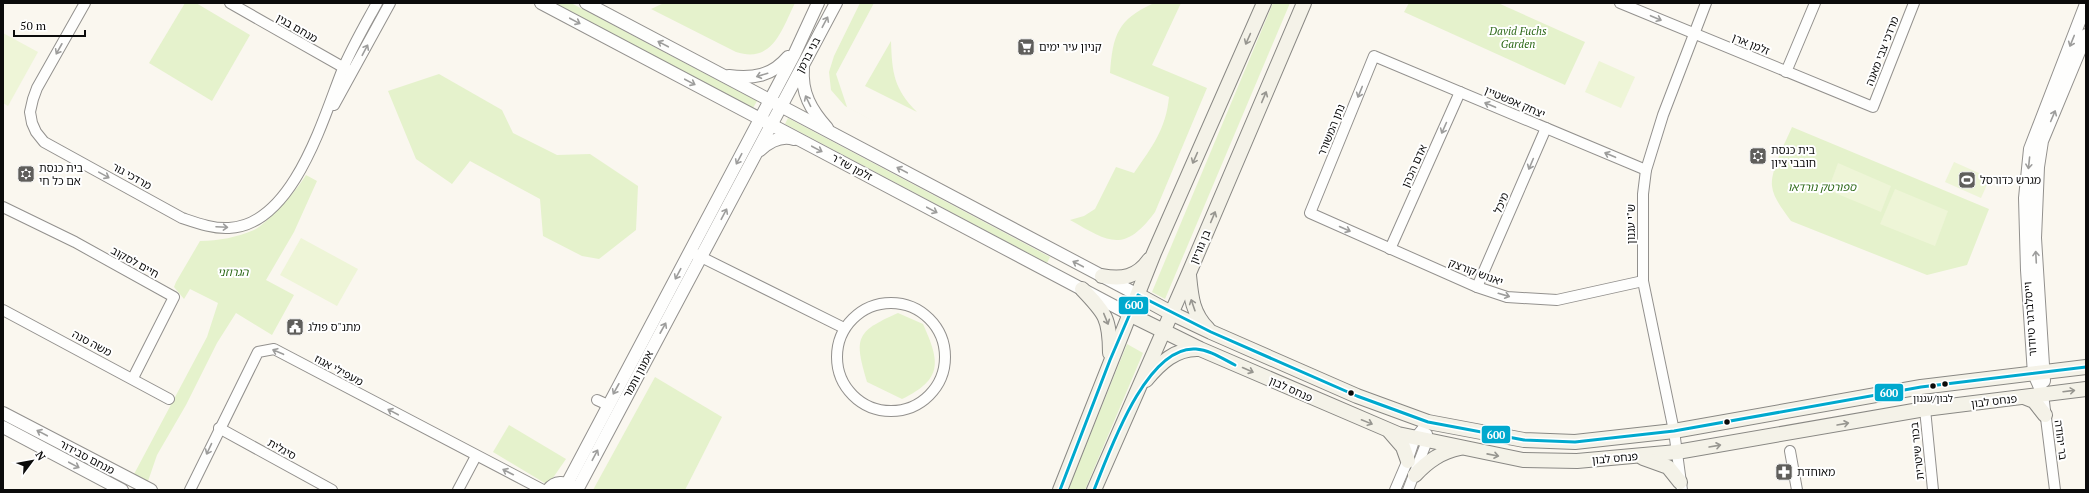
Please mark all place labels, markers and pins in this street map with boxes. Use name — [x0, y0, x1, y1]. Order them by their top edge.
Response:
supermarket icon: קניון עיר ימים — [1016, 37, 1036, 57]
place label: קניון עיר ימים — [1039, 40, 1102, 54]
place label: בית כנסת חובבי ציון — [1771, 143, 1816, 170]
synagogue icon: בית כנסת חובבי ציון — [1748, 146, 1768, 166]
place label: בית כנסת אם כל חי — [39, 161, 83, 188]
synagogue icon: בית כנסת אם כל חי — [16, 164, 36, 184]
sports icon: מגרש כדורסל — [1957, 170, 1977, 190]
place label: מגרש כדורסל — [1980, 173, 2041, 187]
public building icon: מתנ"ס פולג — [285, 317, 305, 337]
place label: מתנ"ס פולג — [308, 320, 361, 334]
unlabelled marker — [1940, 379, 1950, 389]
marker: לבון/עגנון — [1928, 381, 1938, 391]
unlabelled marker — [1346, 388, 1356, 398]
place label: לבון/עגנון — [1913, 392, 1953, 405]
unlabelled marker — [1722, 417, 1732, 427]
pharmacy icon: מאוחדת — [1774, 462, 1794, 482]
place label: מאוחדת — [1797, 465, 1835, 479]

